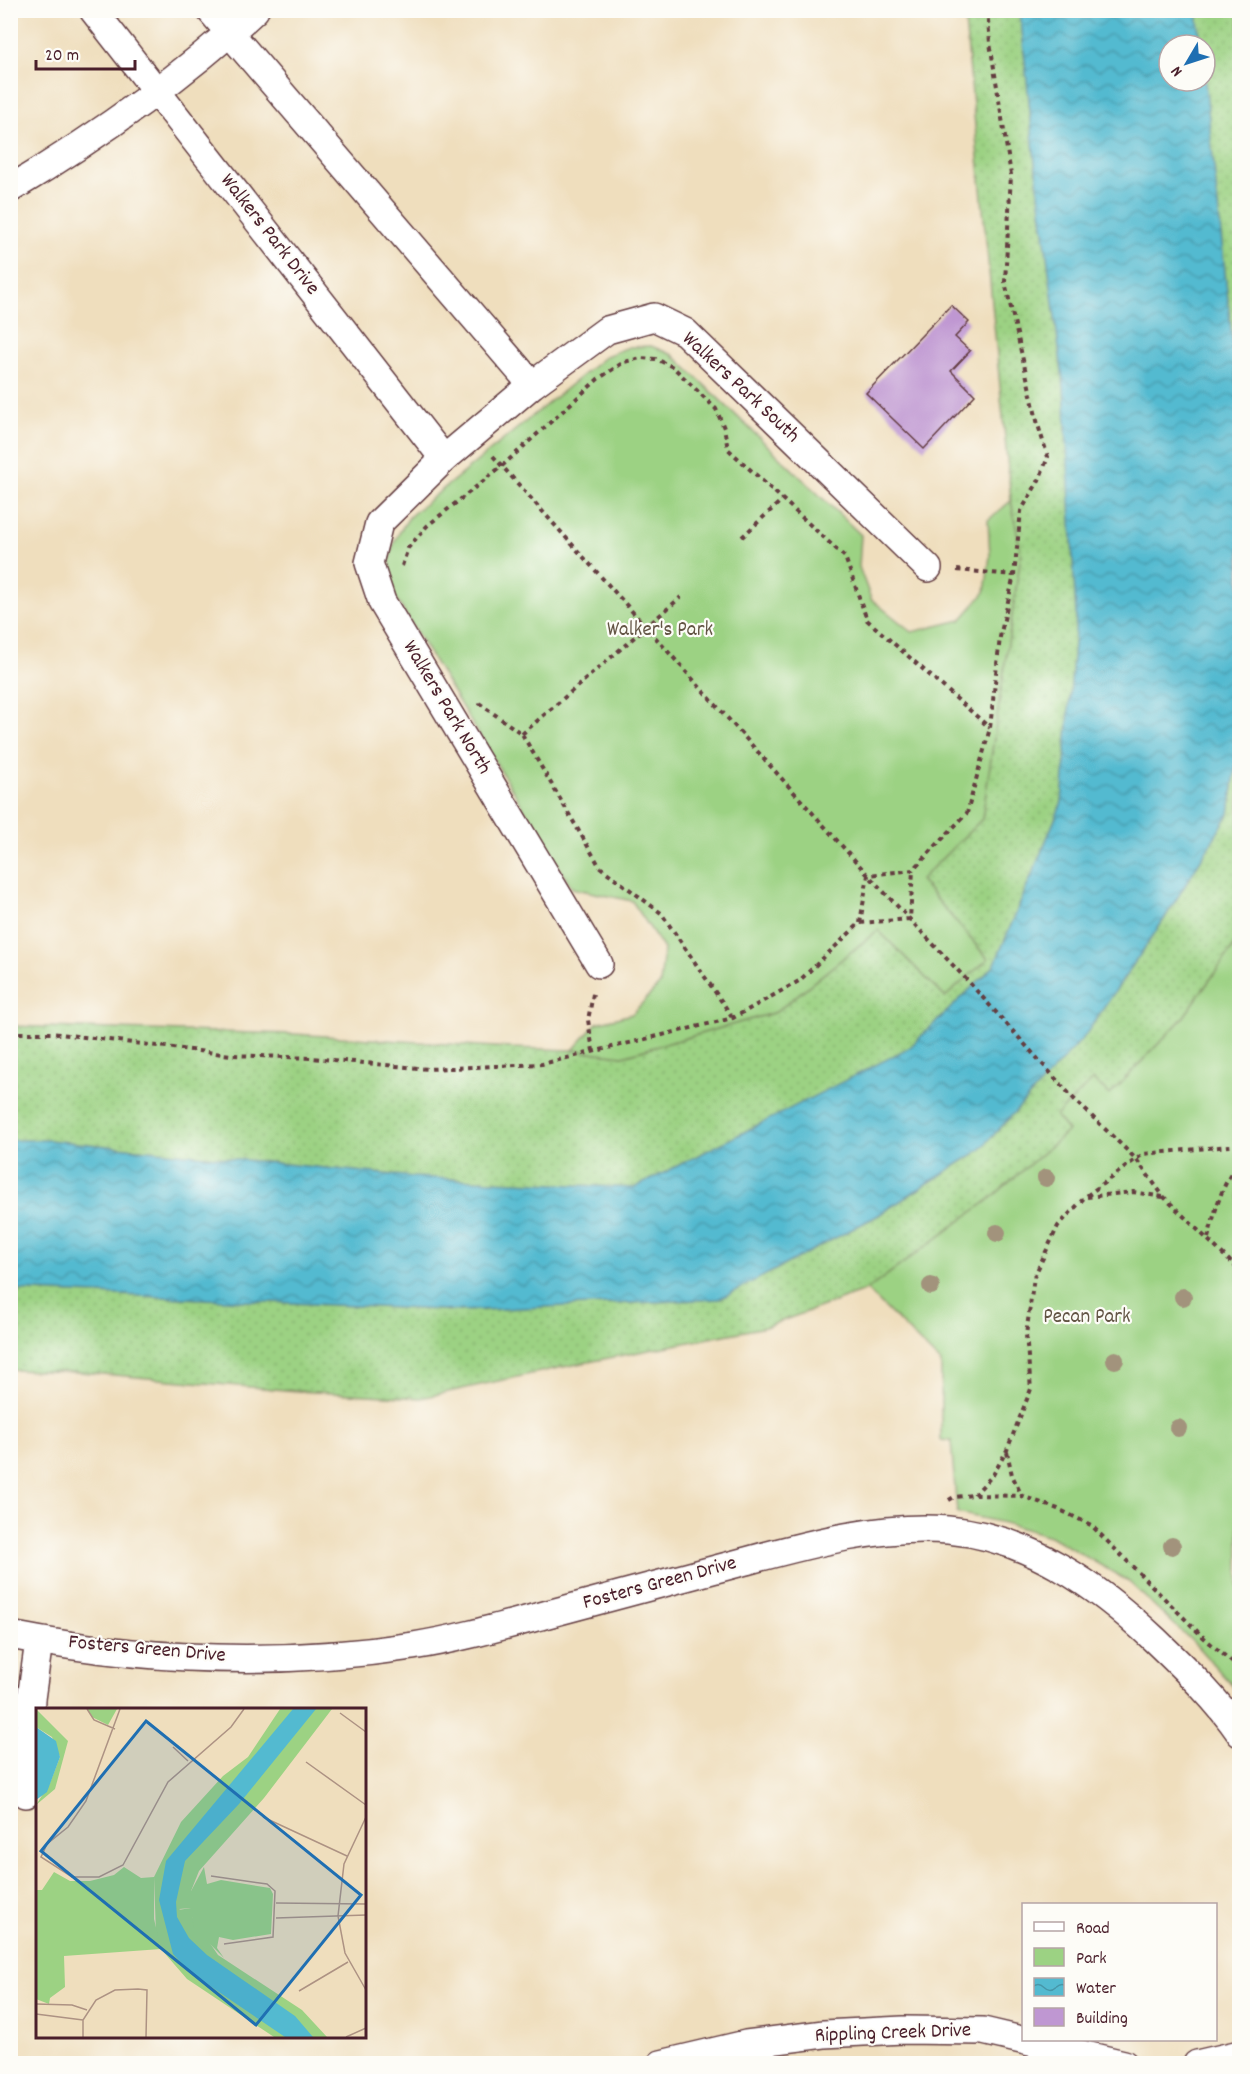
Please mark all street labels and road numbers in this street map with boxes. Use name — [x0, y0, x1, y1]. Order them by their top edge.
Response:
street label: Walkers Park Drive — [212, 168, 326, 302]
street label: Walkers Park South — [674, 325, 806, 451]
street label: Walkers Park North — [394, 635, 498, 781]
street label: Fosters Green Drive — [580, 1549, 740, 1619]
street label: Fosters Green Drive — [67, 1628, 227, 1672]
street label: Rippling Creek Drive — [814, 2016, 972, 2052]

